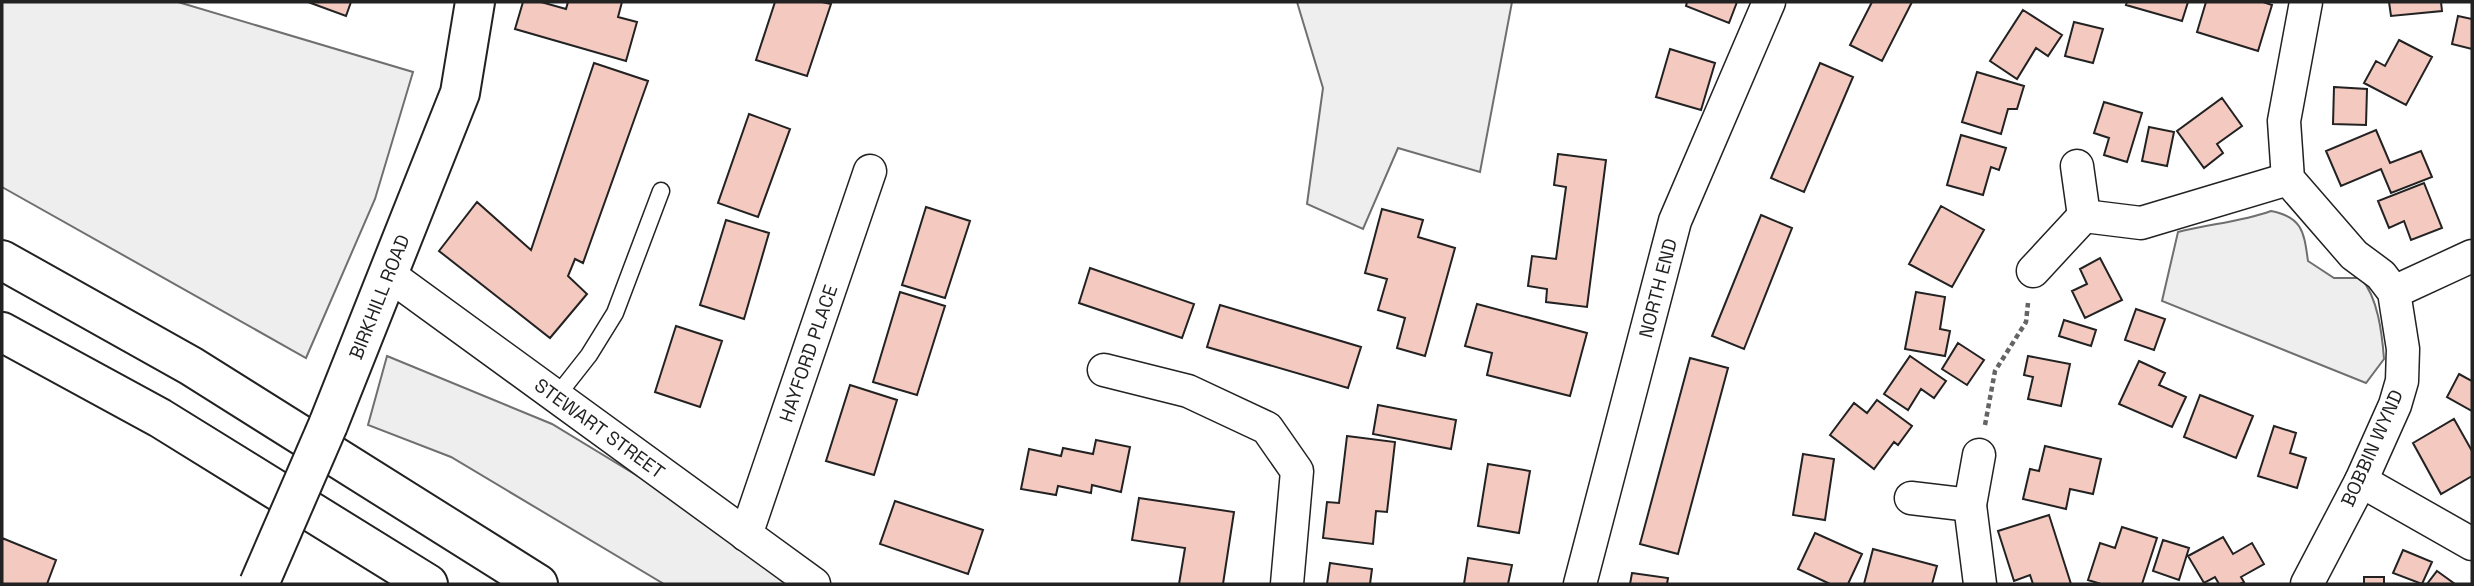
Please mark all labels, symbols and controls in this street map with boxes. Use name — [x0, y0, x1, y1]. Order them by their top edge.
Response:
street label: BIRKHILL ROAD — [343, 231, 415, 363]
street label: NORTH END — [1633, 236, 1682, 340]
street label: HAYFORD PLACE — [773, 281, 843, 425]
street label: STEWART STREET — [530, 372, 670, 484]
street label: BOBBIN WYND — [2335, 386, 2409, 510]

